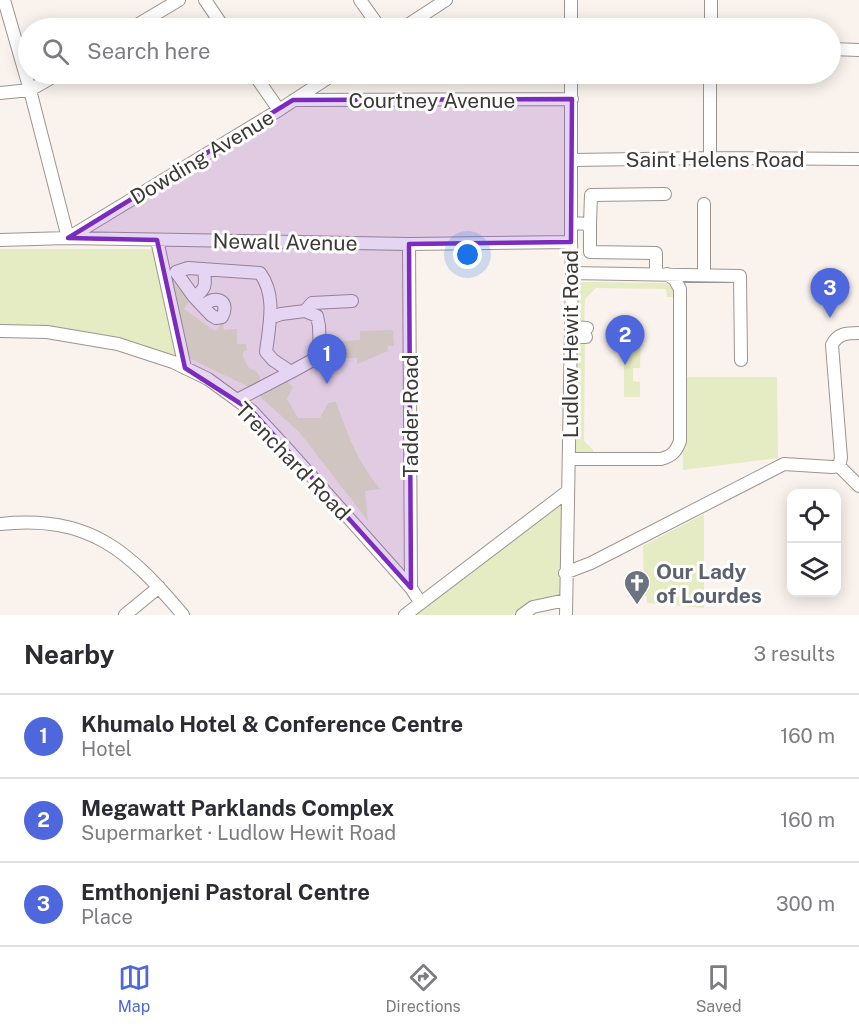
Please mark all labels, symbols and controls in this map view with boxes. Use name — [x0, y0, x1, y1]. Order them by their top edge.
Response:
search box — [18, 18, 841, 84]
icon: search — [39, 35, 72, 68]
text: Search here — [87, 38, 211, 64]
street label: Courtney Avenue — [349, 88, 515, 113]
street label: Dowding Avenue — [126, 104, 278, 210]
street label: Saint Helens Road — [626, 147, 804, 172]
street label: Newall Avenue — [212, 228, 358, 256]
your location — [453, 240, 482, 269]
street label: Ludlow Hewit Road — [558, 250, 583, 438]
pin: 3 — [810, 268, 850, 318]
pin: 2 — [606, 316, 644, 365]
pin: 1 — [308, 334, 346, 384]
street label: Tadder Road — [398, 355, 423, 477]
street label: Trenchard Road — [230, 397, 356, 525]
map controls — [787, 489, 841, 597]
button: locate — [787, 489, 841, 543]
button: layers — [787, 543, 841, 597]
place label: Our Lady of Lourdes — [656, 559, 762, 608]
church icon: Our Lady of Lourdes — [622, 568, 652, 606]
text: Nearby — [24, 639, 114, 670]
text: 3 results — [754, 642, 835, 666]
text: Khumalo Hotel & Conference Centre — [81, 711, 463, 737]
text: 1 — [39, 724, 48, 748]
text: 160 m — [780, 724, 835, 748]
text: Hotel — [81, 737, 132, 761]
text: Megawatt Parklands Complex — [81, 795, 394, 821]
text: 2 — [37, 808, 50, 832]
text: 160 m — [780, 808, 835, 832]
text: Supermarket · Ludlow Hewit Road — [81, 821, 396, 845]
text: Emthonjeni Pastoral Centre — [81, 879, 370, 905]
text: 3 — [37, 892, 50, 916]
text: 300 m — [776, 892, 835, 916]
text: Place — [81, 905, 133, 929]
tab: Map — [118, 961, 151, 1016]
tab: Directions — [386, 961, 461, 1016]
tab: Saved — [696, 961, 741, 1016]

